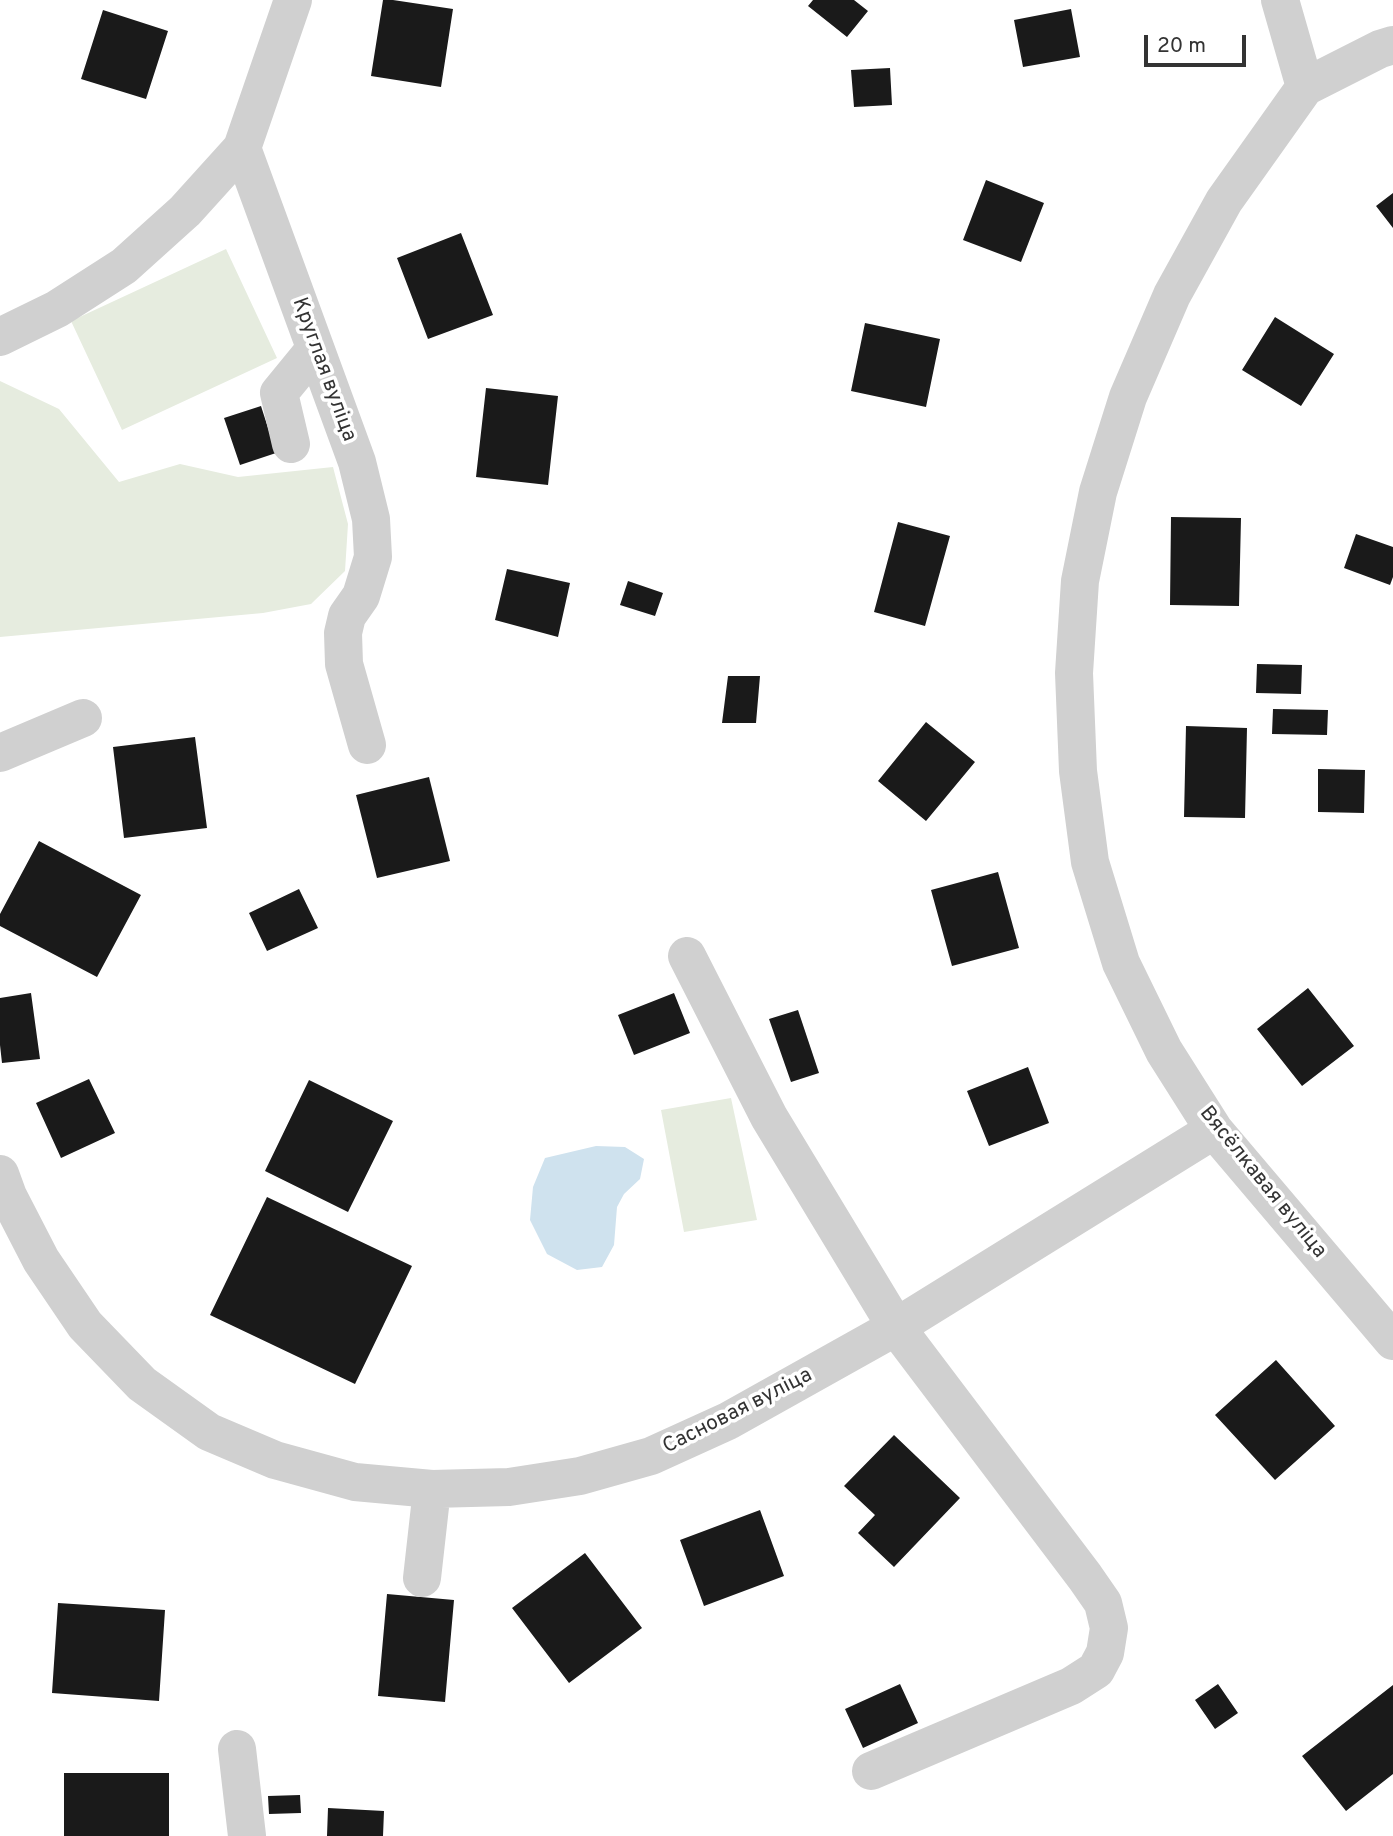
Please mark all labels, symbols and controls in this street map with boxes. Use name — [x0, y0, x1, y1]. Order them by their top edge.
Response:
scale bar — [1148, 21, 1250, 65]
text: 20 m — [1157, 33, 1206, 60]
street label: Круглая вуліца — [285, 295, 361, 445]
street label: Вясёлкавая вуліца — [1193, 1102, 1331, 1264]
street label: Сасновая вуліца — [659, 1363, 817, 1461]

